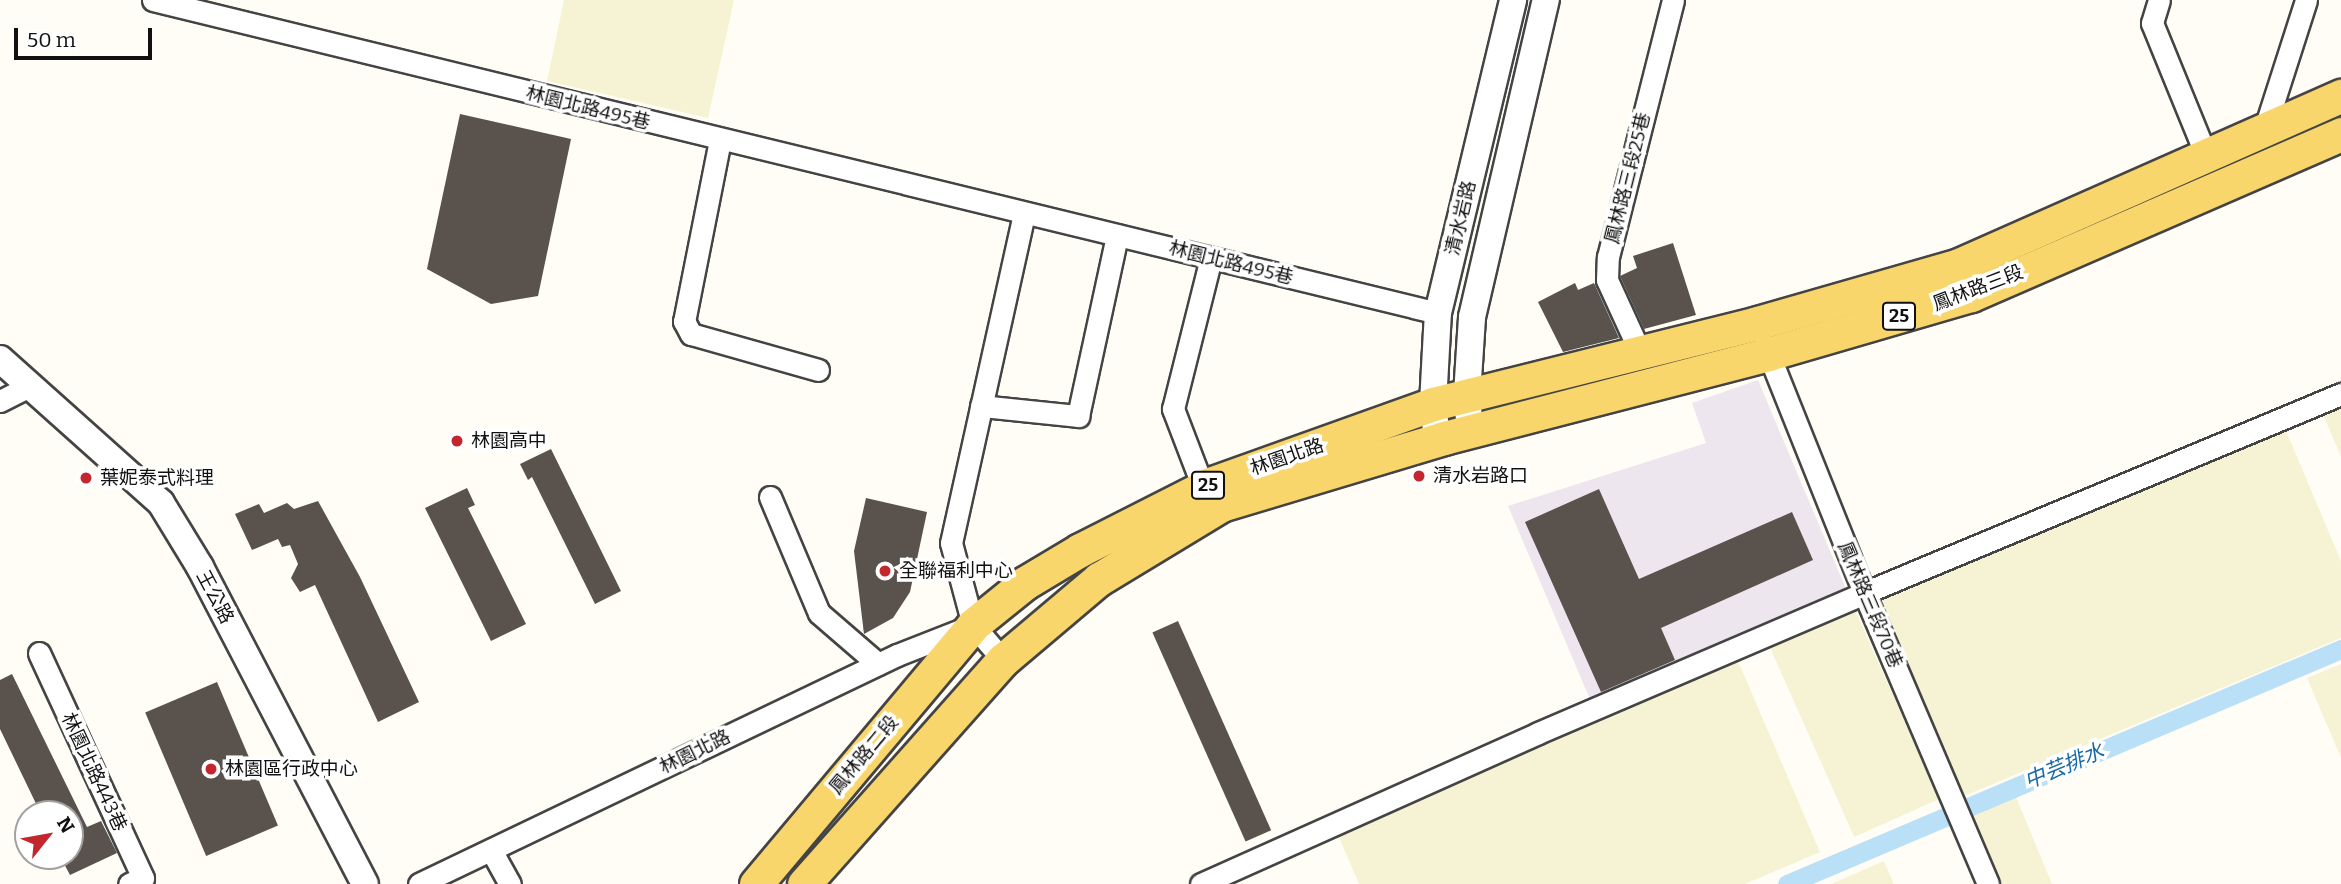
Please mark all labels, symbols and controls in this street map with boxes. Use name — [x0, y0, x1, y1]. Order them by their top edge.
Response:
scale bar — [18, 14, 156, 58]
text: 50 m — [27, 27, 76, 53]
street label: 林園北路495巷 — [523, 82, 653, 134]
street label: 鳳林路三段25巷 — [1601, 110, 1655, 246]
street label: 清水岩路 — [1441, 178, 1481, 258]
street label: 林園北路495巷 — [1166, 237, 1296, 289]
street label: 鳳林路三段 — [1930, 260, 2026, 316]
road number: 25 — [1882, 302, 1916, 330]
place label: 林園高中 — [471, 430, 547, 452]
marker: 林園高中 — [449, 433, 465, 449]
street label: 林園北路 — [1247, 434, 1327, 480]
place label: 清水岩路口 — [1433, 465, 1528, 487]
place label: 葉妮泰式料理 — [100, 467, 214, 489]
marker: 清水岩路口 — [1411, 468, 1427, 484]
marker: 葉妮泰式料理 — [78, 470, 94, 486]
road number: 25 — [1190, 471, 1226, 500]
street label: 鳳林路三段70巷 — [1833, 538, 1907, 672]
place label: 全聯福利中心 — [899, 560, 1013, 582]
marker: 全聯福利中心 — [877, 563, 893, 579]
street label: 王公路 — [192, 566, 238, 628]
street label: 林園北路443巷 — [57, 709, 131, 835]
street label: 鳳林路二段 — [825, 711, 903, 799]
street label: 林園北路 — [656, 725, 734, 779]
water label: 中芸排水 — [2020, 738, 2108, 794]
place label: 林園區行政中心 — [225, 758, 358, 780]
marker: 林園區行政中心 — [203, 761, 219, 777]
north arrow — [14, 800, 84, 870]
text: N — [52, 813, 79, 837]

